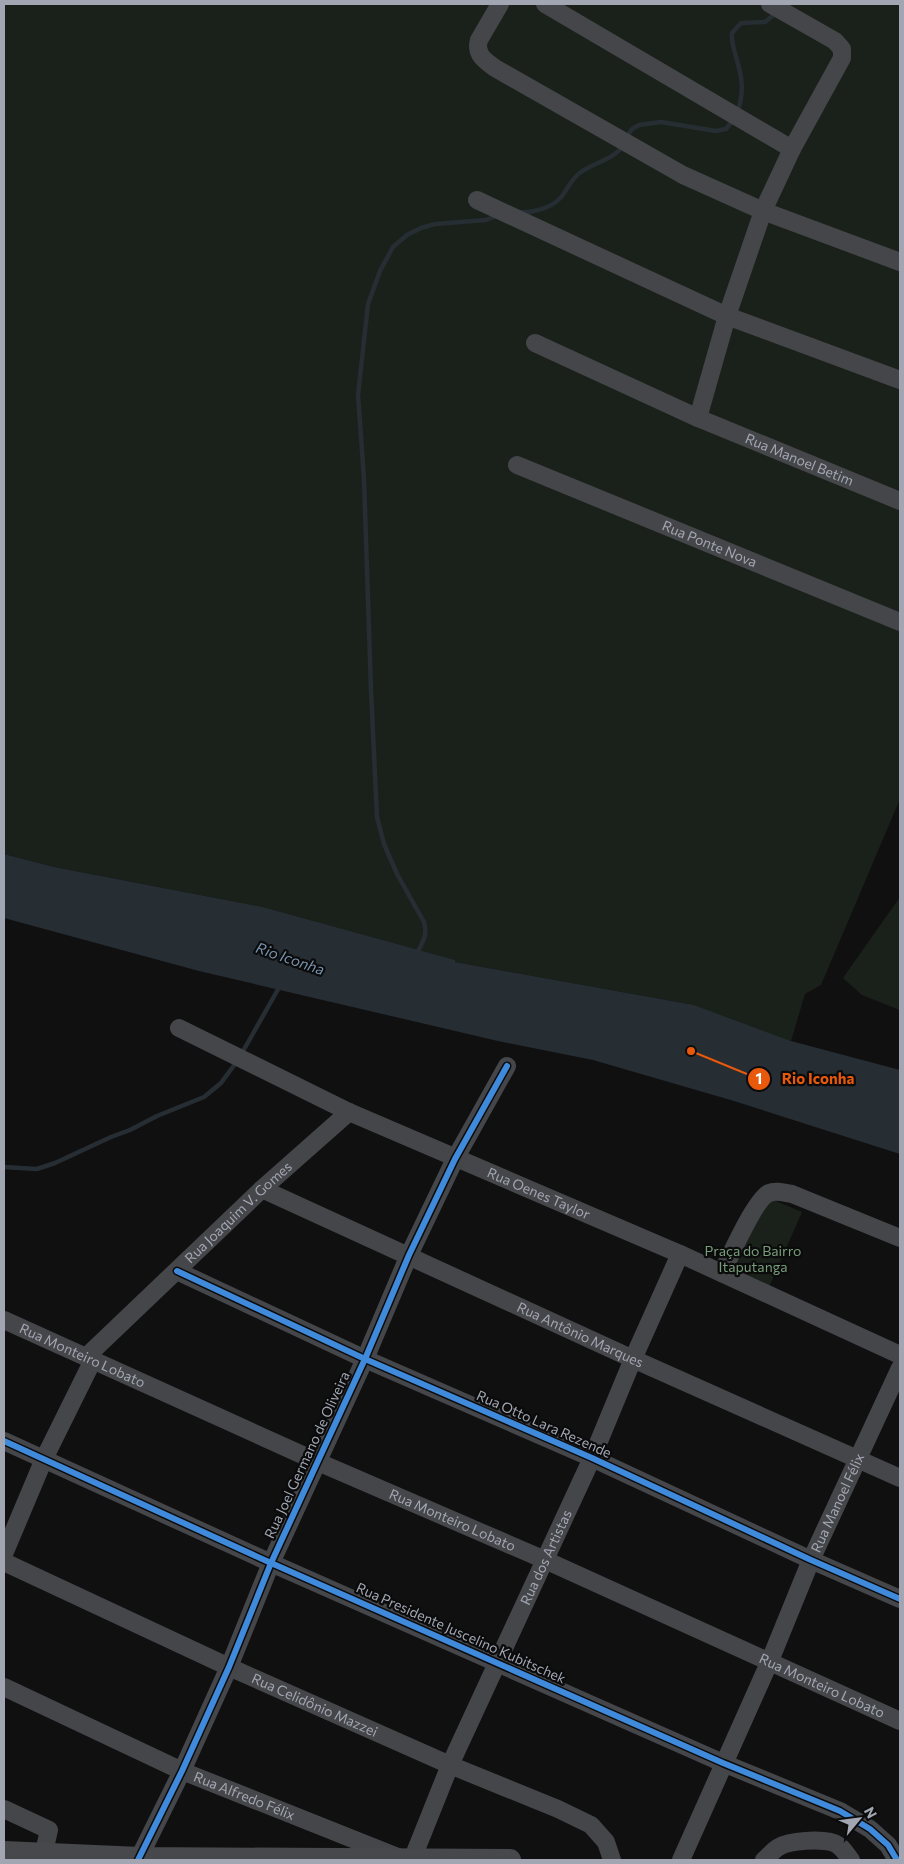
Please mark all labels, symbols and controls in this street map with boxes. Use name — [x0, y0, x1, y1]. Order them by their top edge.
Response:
street label: Rua Manoel Betim — [743, 429, 856, 489]
street label: Rua Ponte Nova — [660, 516, 760, 570]
water label: Rio Iconha — [254, 938, 327, 978]
callout: Rio Iconha — [746, 1064, 864, 1094]
text: 1 — [756, 1069, 762, 1087]
text: Rio Iconha — [782, 1069, 854, 1087]
street label: Rua Joaquim V. Gomes — [181, 1158, 295, 1266]
street label: Rua Oenes Taylor — [485, 1163, 593, 1223]
park label: Praça do Bairro Itaputanga — [705, 1242, 801, 1275]
street label: Rua Antônio Marques — [514, 1298, 646, 1371]
street label: Rua Monteiro Lobato — [17, 1319, 148, 1391]
street label: Rua Joel Germano de Oliveira — [260, 1369, 353, 1541]
street label: Rua Otto Lara Rezende — [474, 1386, 614, 1461]
street label: Rua Manoel Félix — [807, 1450, 868, 1555]
street label: Rua Monteiro Lobato — [387, 1485, 518, 1554]
street label: Rua dos Artistas — [516, 1507, 575, 1608]
street label: Rua Presidente Juscelino Kubitschek — [354, 1579, 569, 1687]
street label: Rua Monteiro Lobato — [757, 1649, 888, 1721]
street label: Rua Celidônio Mazzei — [249, 1669, 380, 1740]
street label: Rua Alfredo Félix — [191, 1768, 298, 1823]
north arrow — [834, 1794, 884, 1844]
text: N — [861, 1804, 881, 1821]

